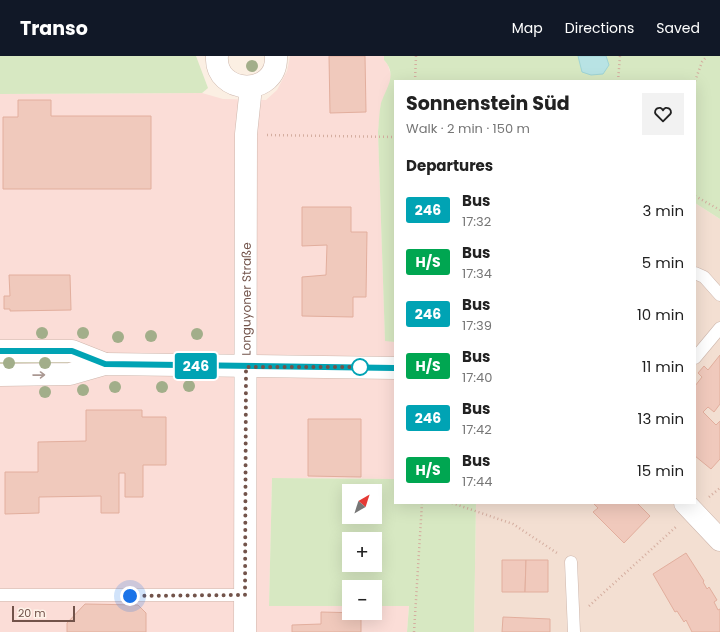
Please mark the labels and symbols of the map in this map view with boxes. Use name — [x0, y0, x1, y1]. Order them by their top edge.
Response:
street label: Longuyoner Straße — [237, 242, 254, 356]
line badge: 246 — [173, 353, 219, 379]
unlabelled marker — [351, 358, 369, 376]
one-way arrow — [32, 371, 45, 379]
north arrow — [342, 484, 382, 524]
your location — [120, 586, 140, 606]
scale bar — [12, 604, 75, 623]

